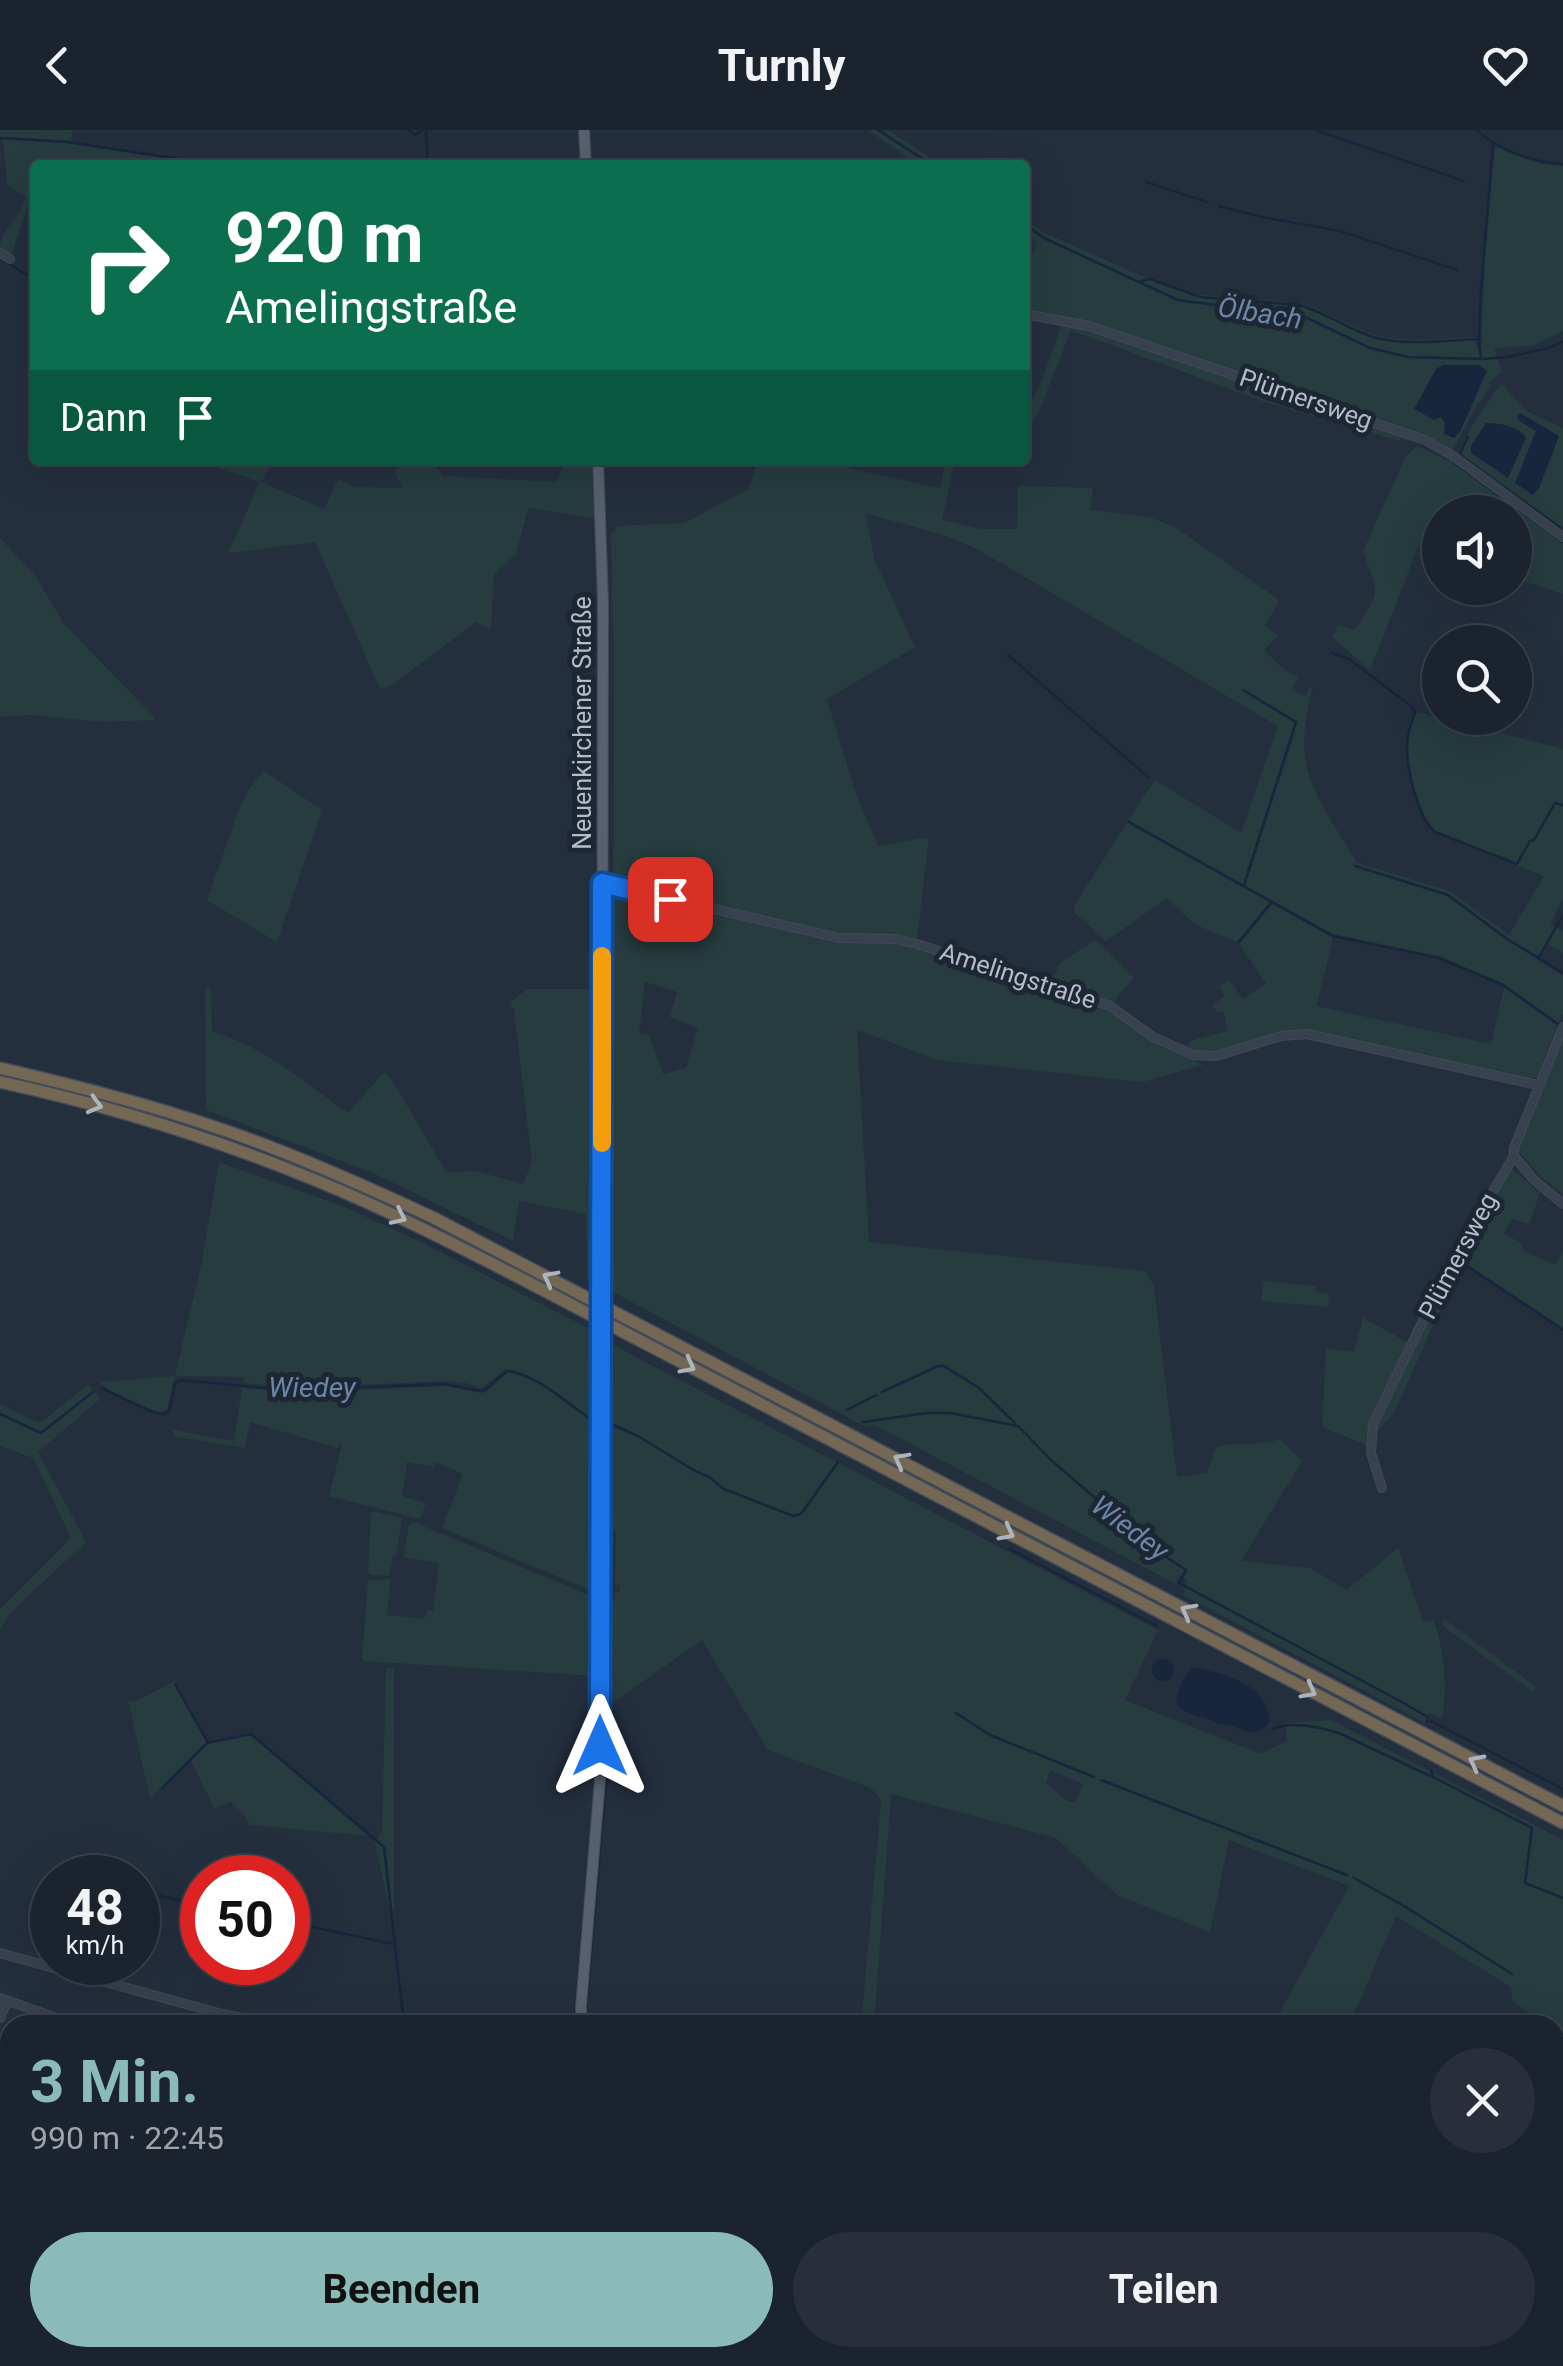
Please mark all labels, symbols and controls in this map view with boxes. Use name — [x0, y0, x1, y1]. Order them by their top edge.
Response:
icon: back — [30, 38, 85, 93]
icon: heart — [1478, 38, 1533, 93]
text: Turnly — [718, 39, 845, 92]
text: 920 m — [225, 197, 424, 279]
icon: right — [60, 200, 190, 330]
text: Amelingstraße — [225, 281, 517, 334]
water label: Ölbach — [1216, 290, 1304, 336]
street label: Plümersweg — [1236, 363, 1376, 435]
icon: arrive — [168, 390, 223, 445]
text: Dann — [60, 396, 148, 440]
map controls — [1422, 495, 1532, 735]
button: sound — [1422, 495, 1532, 605]
street label: Neuenkirchener Straße — [568, 596, 597, 850]
button: search — [1422, 625, 1532, 735]
pin — [628, 857, 713, 942]
icon: arrive — [643, 872, 698, 927]
street label: Amelingstraße — [936, 937, 1100, 1015]
one-way arrow — [86, 1094, 103, 1115]
street label: Plümersweg — [1413, 1188, 1503, 1324]
one-way arrow — [389, 1205, 407, 1225]
one-way arrow — [543, 1270, 561, 1290]
one-way arrow — [678, 1354, 696, 1373]
water label: Wiedey — [268, 1371, 357, 1404]
one-way arrow — [893, 1453, 911, 1472]
water label: Wiedey — [1085, 1488, 1176, 1568]
one-way arrow — [997, 1521, 1015, 1540]
one-way arrow — [1181, 1604, 1199, 1623]
one-way arrow — [1299, 1678, 1317, 1698]
position arrow — [548, 1694, 652, 1798]
one-way arrow — [1469, 1755, 1487, 1774]
speed limit sign: 50 — [180, 1855, 310, 1985]
text: 48 — [66, 1879, 124, 1937]
text: km/h — [66, 1931, 124, 1960]
text: 3 Min. — [30, 2046, 199, 2117]
button: close — [1430, 2048, 1535, 2153]
text: 990 m · 22:45 — [30, 2119, 224, 2157]
button: Beenden — [30, 2232, 773, 2347]
button: Teilen — [793, 2232, 1535, 2347]

